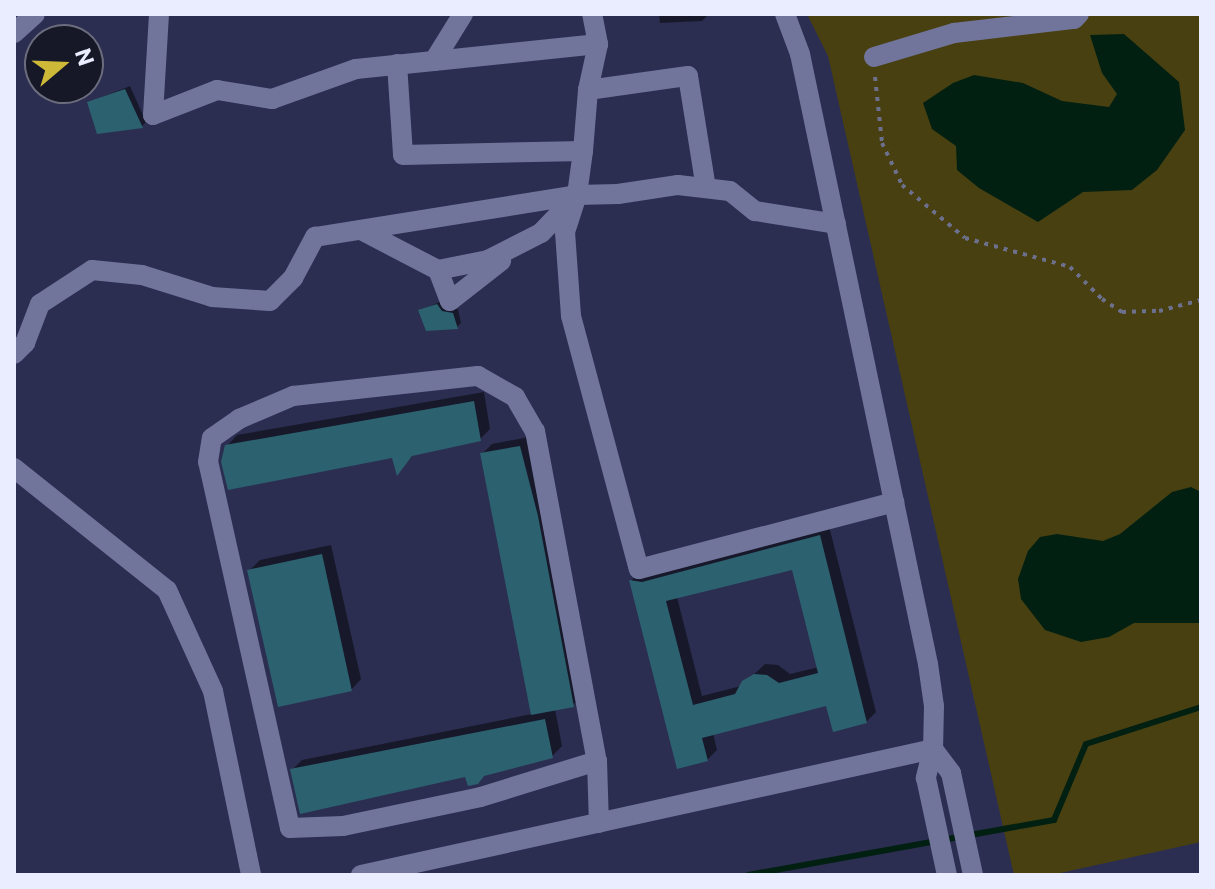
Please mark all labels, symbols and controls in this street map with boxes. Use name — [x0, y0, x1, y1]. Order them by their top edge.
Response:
north arrow — [24, 24, 104, 104]
text: N — [70, 44, 101, 69]

